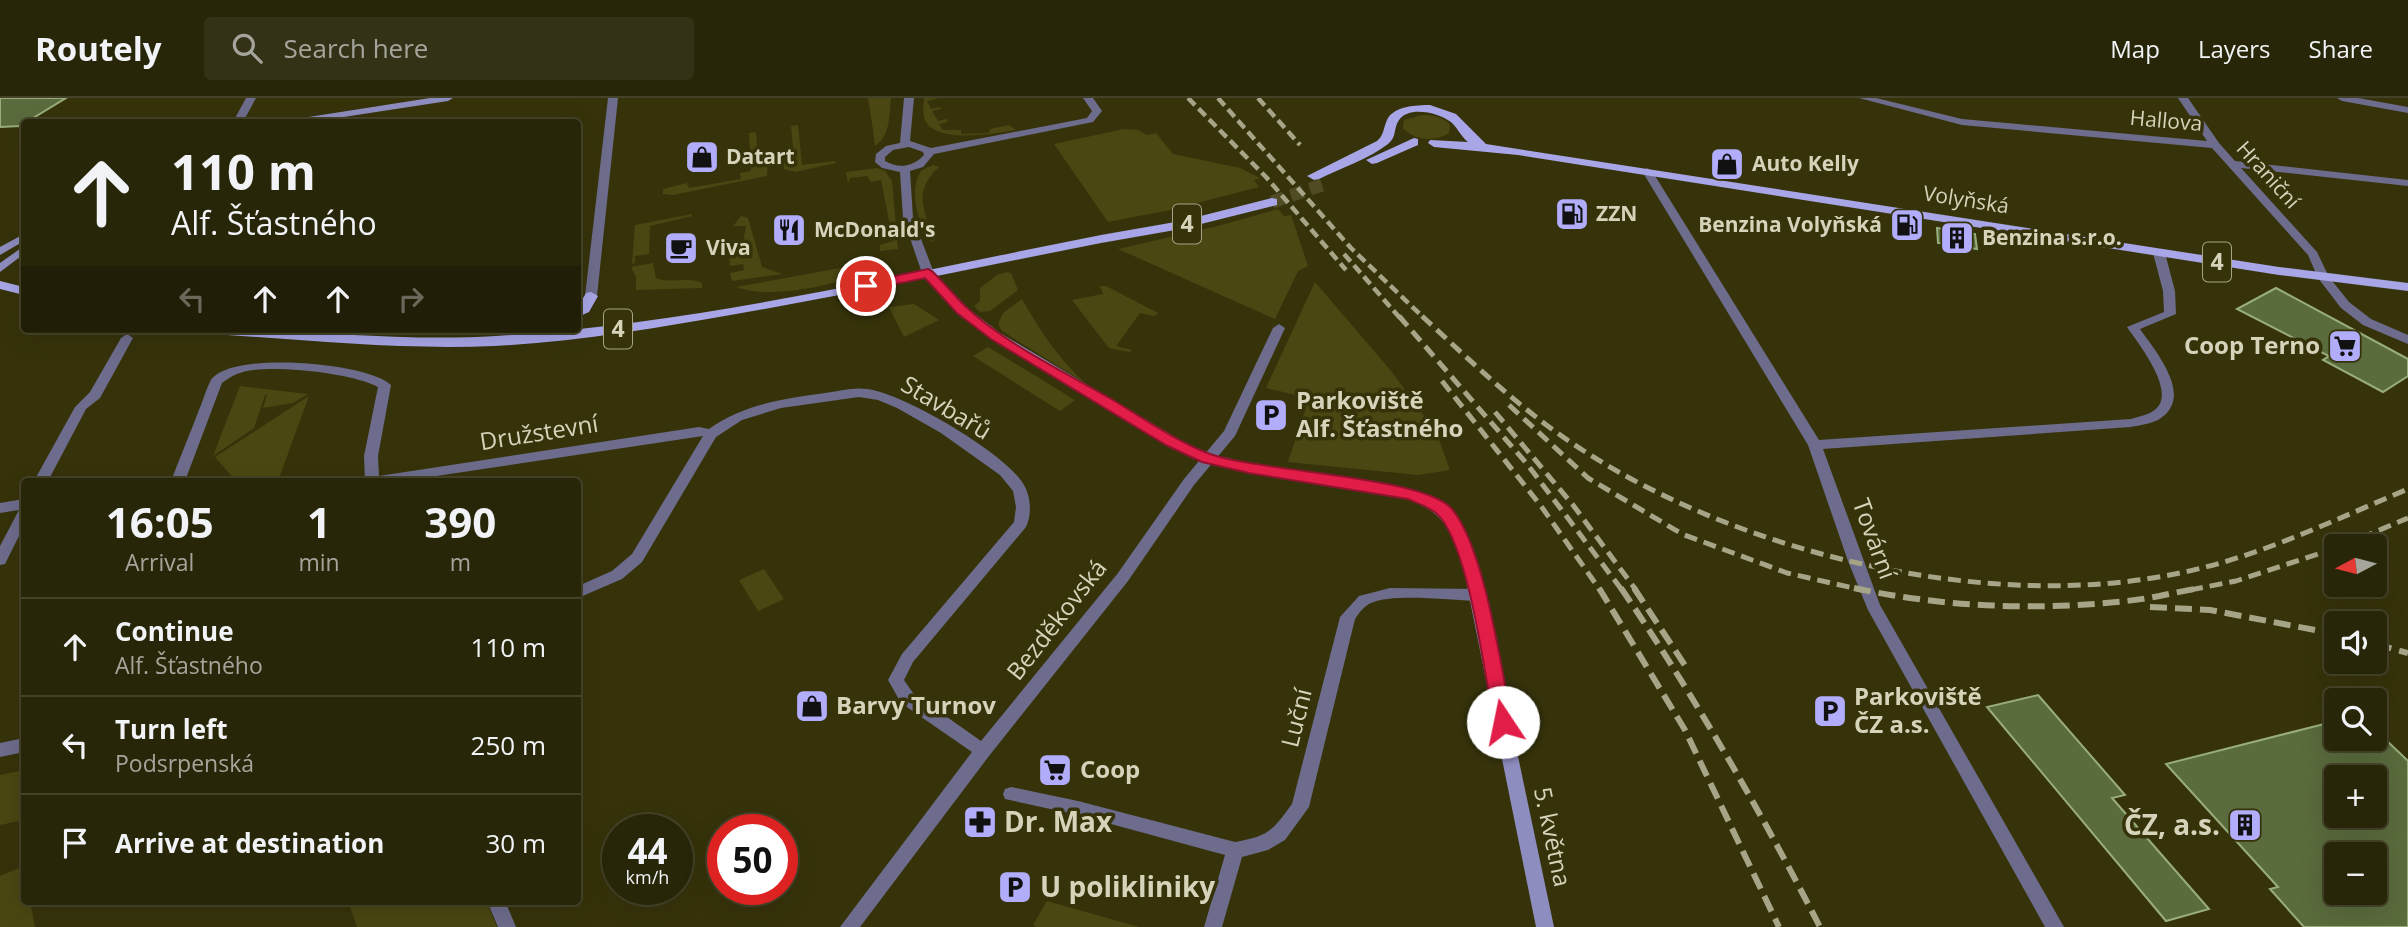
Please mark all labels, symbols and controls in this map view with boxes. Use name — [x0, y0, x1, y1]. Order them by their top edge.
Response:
search box — [204, 17, 694, 80]
text: Routely — [35, 26, 162, 71]
icon: search — [228, 29, 266, 67]
text: Search here — [284, 30, 428, 66]
text: Map — [2110, 32, 2160, 65]
text: Layers — [2198, 32, 2271, 65]
text: Share — [2309, 32, 2373, 65]
street label: Hallova — [2129, 103, 2203, 137]
street label: Hraniční — [2231, 134, 2307, 215]
text: 110 m — [171, 138, 316, 204]
shop icon: Datart — [683, 138, 721, 176]
place label: Datart — [726, 142, 795, 170]
shop icon: Auto Kelly — [1708, 145, 1746, 183]
icon: ahead — [56, 147, 147, 238]
place label: Auto Kelly — [1752, 149, 1859, 177]
street label: Volyňská — [1921, 178, 2011, 220]
fuel station icon: ZZN — [1553, 195, 1591, 233]
place label: ZZN — [1596, 199, 1637, 227]
text: Alf. Šťastného — [171, 201, 377, 244]
road number: 4 — [1173, 204, 1201, 244]
fuel station icon: Benzina Volyňská — [1888, 206, 1926, 244]
place label: Benzina Volyňská — [1698, 210, 1882, 238]
restaurant icon: McDonald's — [770, 211, 808, 249]
place label: McDonald's — [814, 215, 935, 243]
building icon: Benzina s.r.o. — [1938, 219, 1976, 257]
place label: Benzina s.r.o. — [1982, 223, 2122, 251]
cafe icon: Viva — [662, 229, 700, 267]
place label: Viva — [706, 233, 751, 261]
road number: 4 — [2203, 242, 2231, 281]
pin — [836, 256, 896, 316]
icon: arrive — [847, 267, 885, 305]
icon: left — [173, 280, 211, 318]
icon: ahead — [246, 280, 284, 318]
icon: ahead — [319, 280, 357, 318]
icon: right — [392, 280, 430, 318]
road number: 4 — [604, 310, 632, 348]
supermarket icon: Coop Terno — [2326, 327, 2364, 365]
place label: Coop Terno — [2184, 328, 2320, 361]
street label: Stavbařů — [896, 367, 998, 447]
place label: Parkoviště Alf. Šťastného — [1296, 383, 1463, 444]
parking icon: Parkoviště Alf. Šťastného — [1252, 396, 1290, 434]
street label: Družstevní — [477, 406, 601, 457]
text: 16:05 — [106, 493, 214, 550]
text: 1 — [307, 493, 331, 550]
text: 390 — [424, 493, 496, 550]
street label: Tovární — [1846, 494, 1906, 584]
north arrow — [2324, 534, 2387, 597]
map controls — [2324, 534, 2387, 905]
text: Arrival — [125, 546, 194, 578]
text: min — [298, 546, 340, 578]
text: m — [450, 546, 471, 578]
street label: Bezděkovská — [998, 552, 1113, 686]
button: sound — [2324, 611, 2387, 674]
text: Continue — [115, 613, 234, 649]
icon: ahead — [56, 628, 94, 666]
text: 110 m — [471, 629, 546, 665]
text: Alf. Šťastného — [115, 649, 263, 681]
place label: Parkoviště ČZ a.s. — [1854, 679, 1982, 740]
street label: Luční — [1272, 684, 1319, 751]
position arrow — [1466, 685, 1540, 759]
shop icon: Barvy Turnov — [793, 687, 831, 725]
place label: Barvy Turnov — [836, 688, 996, 721]
button: search — [2324, 688, 2387, 751]
parking icon: Parkoviště ČZ a.s. — [1811, 692, 1849, 730]
text: Turn left — [115, 711, 227, 747]
icon: left — [56, 726, 94, 764]
text: 250 m — [471, 727, 546, 763]
text: Podsrpenská — [115, 747, 254, 779]
supermarket icon: Coop — [1036, 751, 1074, 789]
place label: Coop — [1080, 752, 1140, 785]
button: + — [2324, 765, 2387, 828]
street label: 5. května — [1527, 784, 1580, 889]
place label: Dr. Max — [1004, 802, 1113, 840]
pharmacy icon: Dr. Max — [961, 803, 999, 841]
place label: ČZ, a.s. — [2124, 805, 2220, 843]
building icon: ČZ, a.s. — [2226, 806, 2264, 844]
speed limit sign: 50 — [707, 814, 798, 905]
icon: arrive — [56, 824, 94, 862]
text: Arrive at destination — [115, 825, 384, 861]
text: 30 m — [485, 825, 546, 861]
text: 44 — [627, 827, 668, 874]
button: − — [2324, 842, 2387, 905]
text: km/h — [626, 865, 669, 889]
place label: U polikliniky — [1040, 867, 1215, 905]
parking icon: U polikliniky — [996, 868, 1034, 906]

